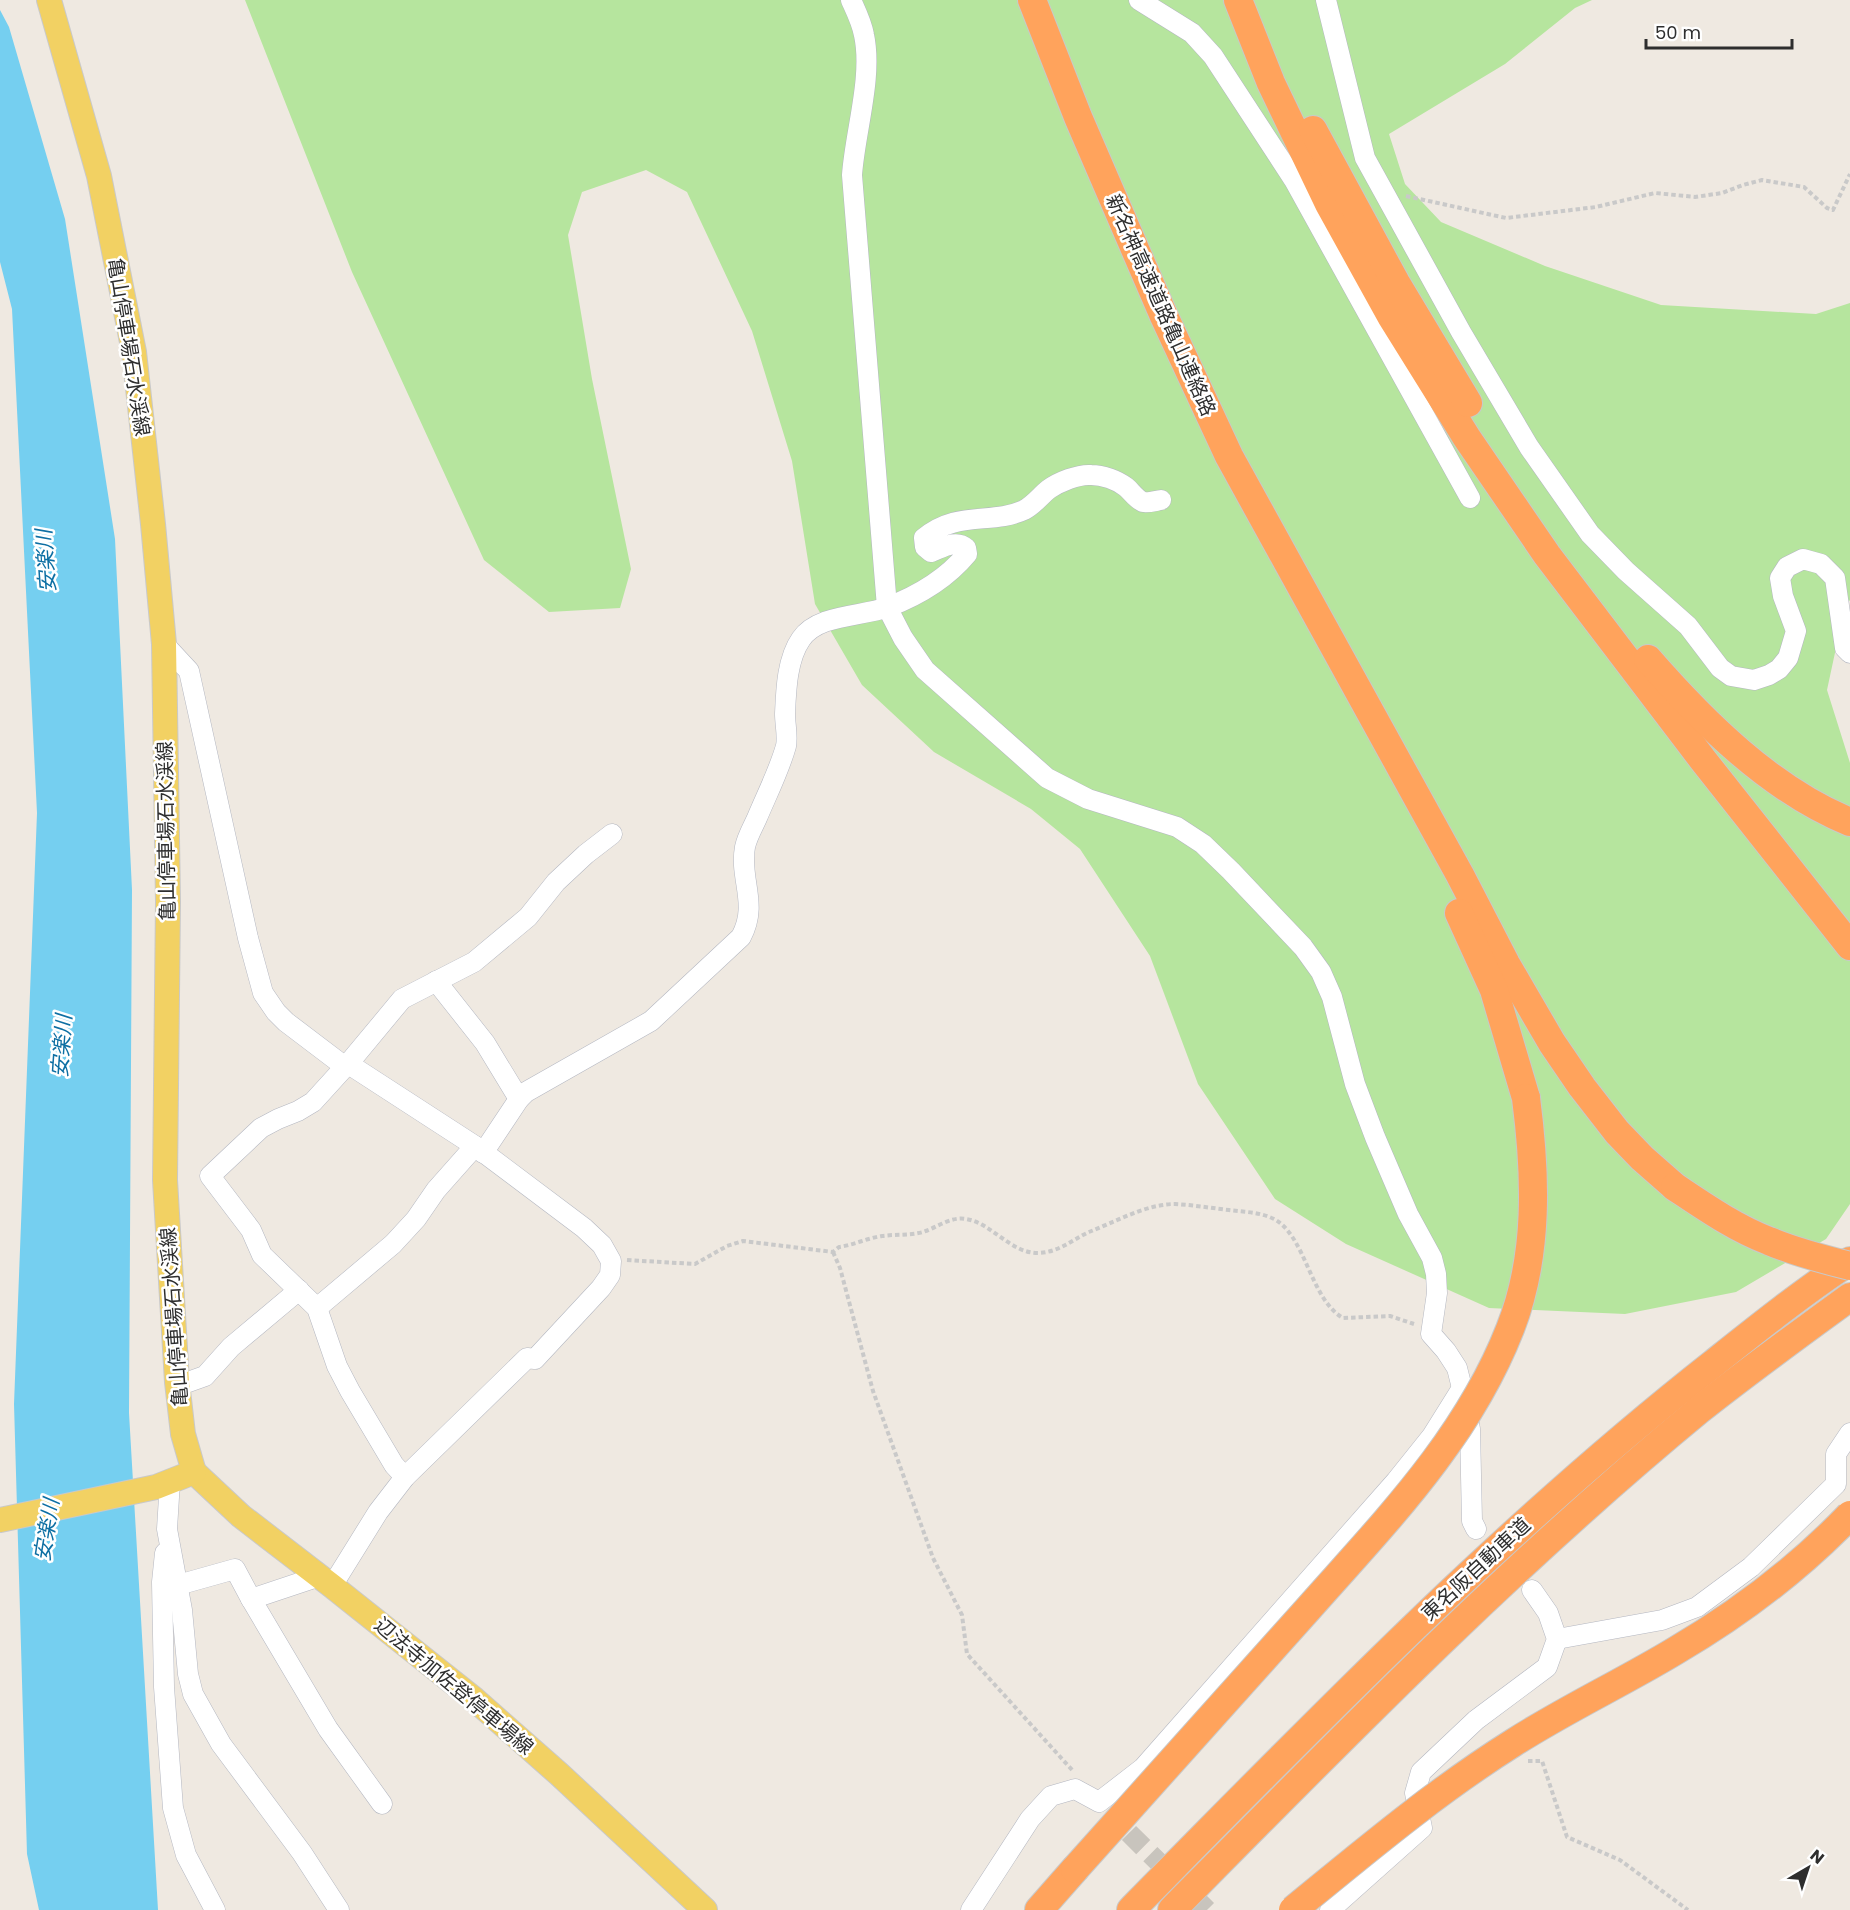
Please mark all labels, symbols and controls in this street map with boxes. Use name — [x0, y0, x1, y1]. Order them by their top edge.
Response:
scale bar — [1646, 12, 1792, 50]
text: 50 m — [1655, 20, 1701, 45]
street label: 新名神高速道路亀山連絡路 — [1099, 190, 1223, 420]
street label: 亀山停車場石水渓線 — [101, 256, 157, 438]
water label: 安楽川 — [29, 527, 62, 593]
street label: 亀山停車場石水渓線 — [150, 741, 182, 921]
water label: 安楽川 — [45, 1012, 78, 1078]
street label: 亀山停車場石水渓線 — [154, 1226, 194, 1408]
water label: 安楽川 — [27, 1495, 66, 1563]
street label: 東名阪自動車道 — [1415, 1511, 1537, 1627]
street label: 辺法寺加佐登停車場線 — [368, 1611, 540, 1761]
north arrow — [1778, 1838, 1838, 1898]
text: N — [1805, 1844, 1829, 1869]

